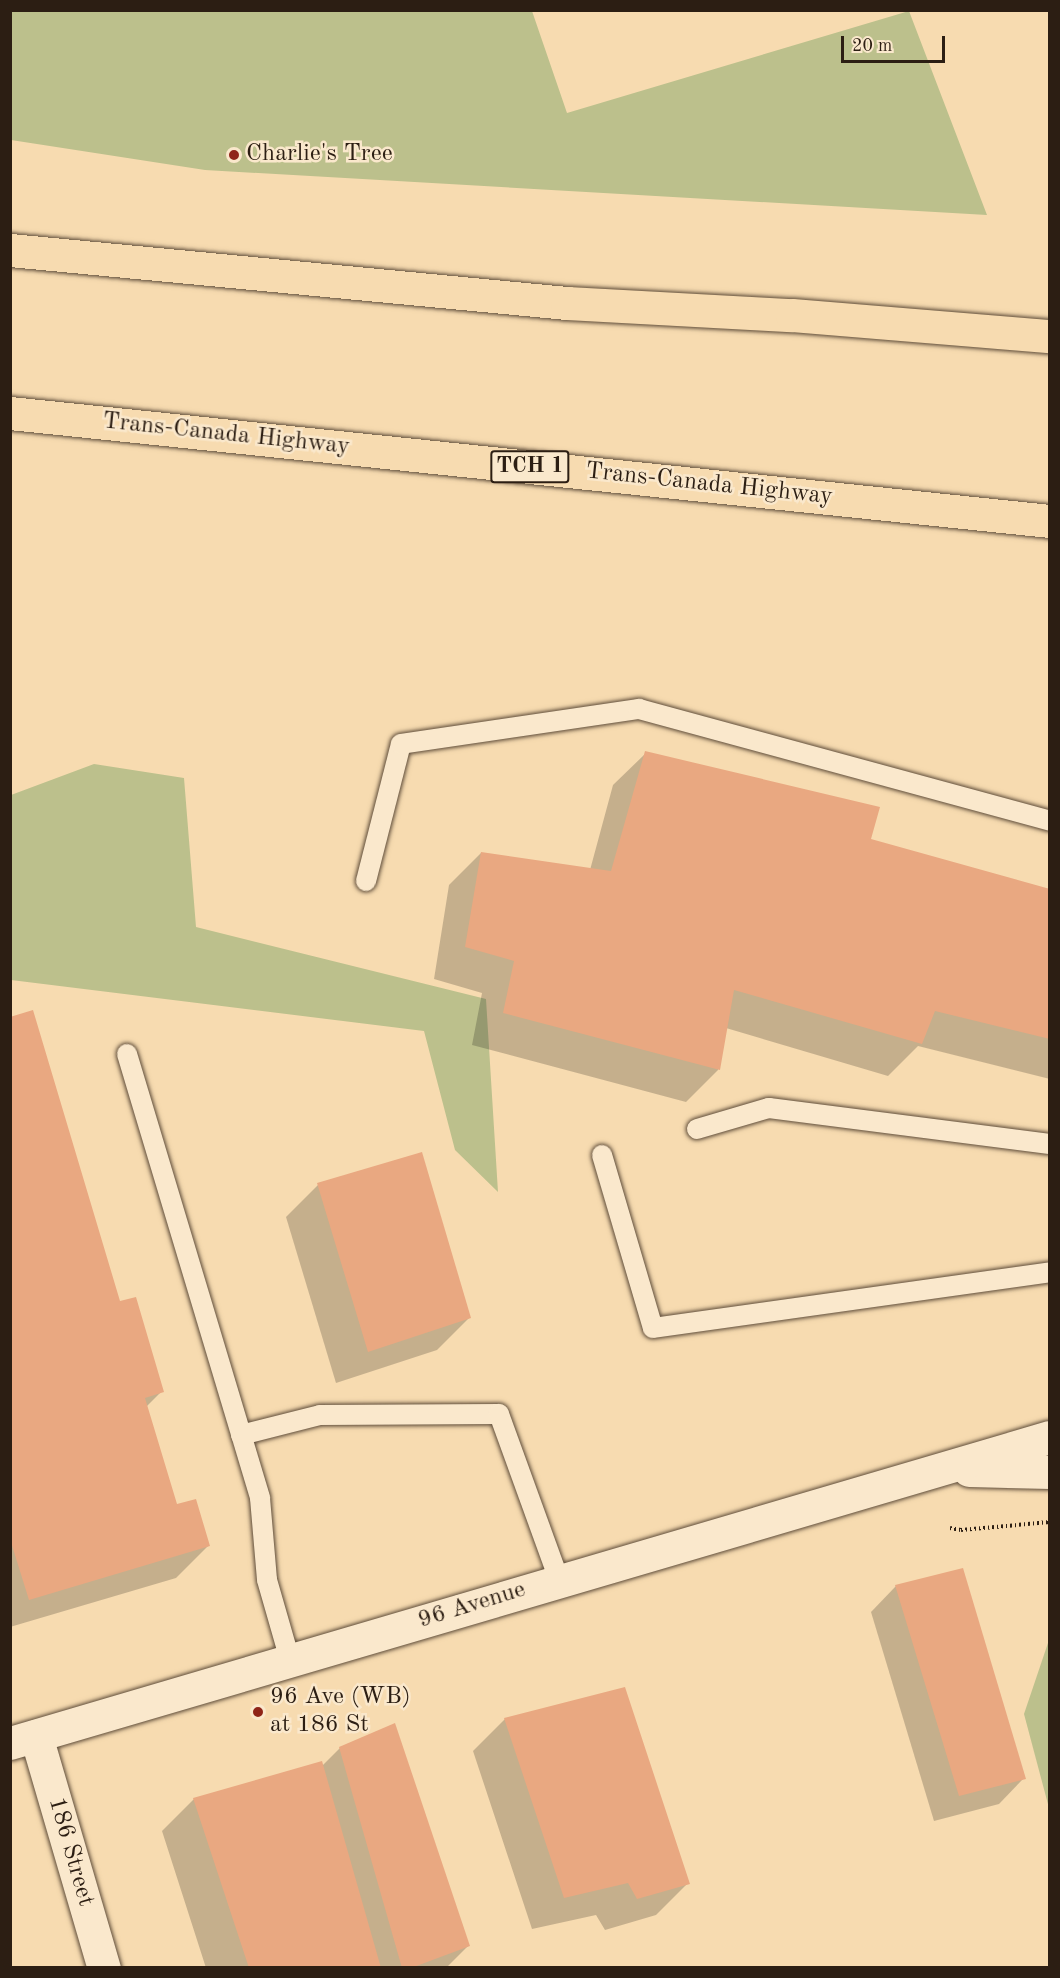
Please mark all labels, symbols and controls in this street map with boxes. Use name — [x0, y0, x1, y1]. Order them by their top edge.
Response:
scale bar — [844, 24, 948, 62]
text: 20 m — [852, 37, 892, 55]
place label: Charlie's Tree — [246, 141, 393, 169]
marker: Charlie's Tree — [227, 148, 241, 162]
street label: Trans-Canada Highway — [101, 408, 351, 462]
road number: TCH 1 — [490, 448, 570, 486]
street label: Trans-Canada Highway — [584, 458, 834, 512]
street label: 96 Avenue — [415, 1576, 529, 1636]
place label: 96 Ave (WB) at 186 St — [270, 1684, 411, 1740]
marker: 96 Ave (WB) at 186 St — [251, 1705, 265, 1719]
street label: 186 Street — [41, 1794, 99, 1910]

